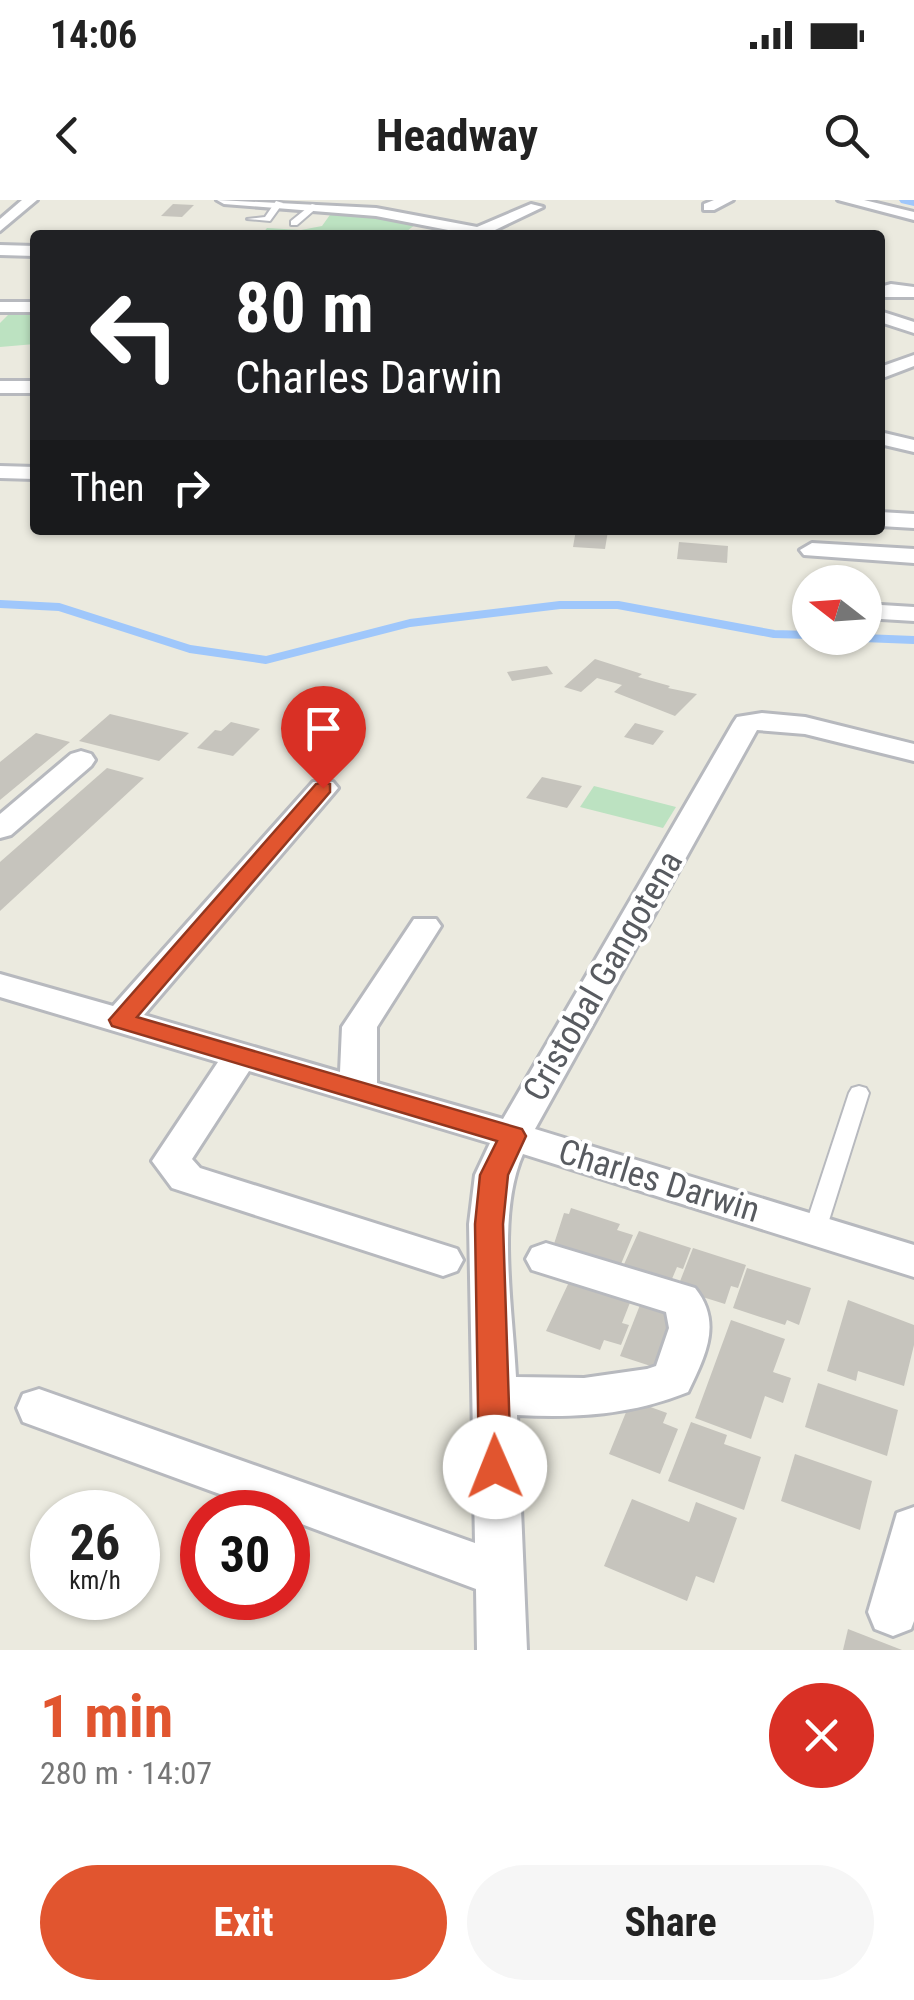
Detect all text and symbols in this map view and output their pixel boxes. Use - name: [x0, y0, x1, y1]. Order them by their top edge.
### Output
- text: 14:06: [50, 13, 137, 57]
- icon: back: [40, 108, 95, 163]
- icon: search: [819, 108, 874, 163]
- text: Headway: [376, 109, 538, 162]
- text: 80 m: [235, 267, 374, 349]
- icon: left: [70, 270, 200, 400]
- text: Charles Darwin: [235, 351, 502, 404]
- icon: right: [164, 460, 219, 515]
- text: Then: [70, 466, 144, 510]
- north arrow: [792, 565, 882, 655]
- map controls: [792, 565, 882, 655]
- pin: [281, 686, 366, 789]
- icon: arrive: [296, 701, 351, 756]
- street label: Cristobal Gangotena: [515, 844, 691, 1108]
- street label: Charles Darwin: [554, 1131, 764, 1231]
- position arrow: [443, 1415, 547, 1519]
- speed limit sign: 30: [180, 1490, 310, 1620]
- text: 26: [70, 1514, 120, 1572]
- text: km/h: [69, 1566, 121, 1595]
- text: 1 min: [40, 1681, 173, 1752]
- button: close: [769, 1683, 874, 1788]
- text: 280 m · 14:07: [40, 1754, 212, 1792]
- button: Exit: [40, 1865, 447, 1980]
- button: Share: [467, 1865, 874, 1980]

